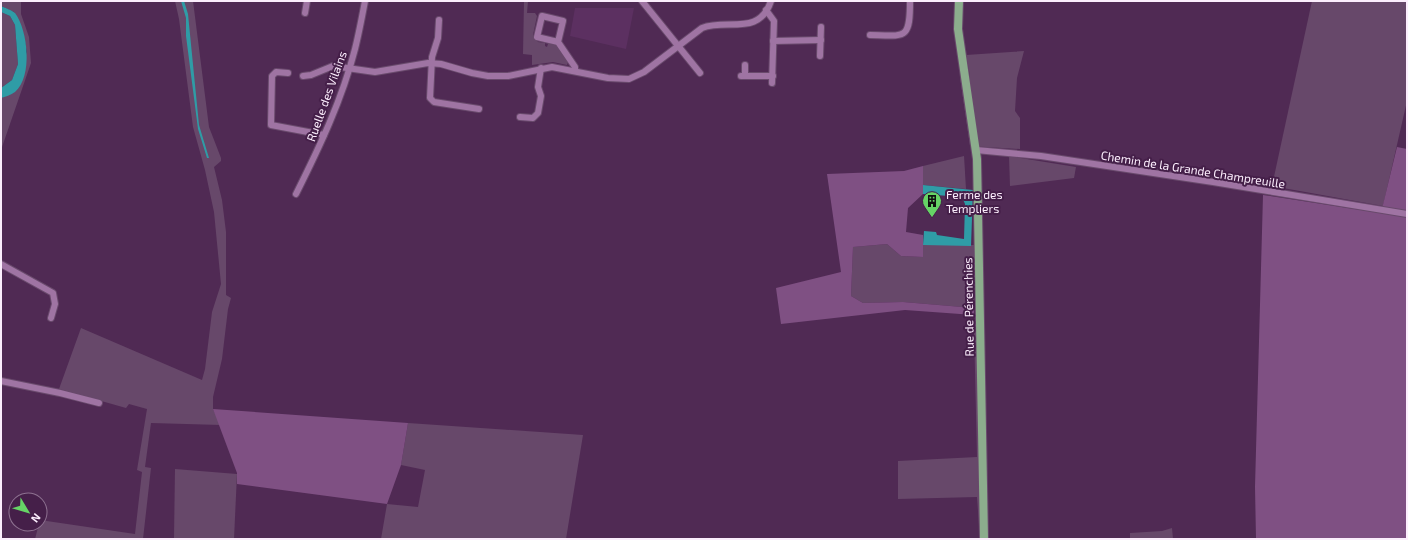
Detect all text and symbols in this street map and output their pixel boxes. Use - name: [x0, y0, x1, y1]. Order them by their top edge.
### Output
- street label: Ruelle des Vilains: [303, 49, 349, 143]
- street label: Chemin de la Grande Champreuille: [1100, 147, 1286, 191]
- place label: Ferme des Templiers: [946, 187, 1003, 215]
- building icon: Ferme des Templiers: [921, 190, 943, 218]
- street label: Rue de Pérenchies: [960, 257, 976, 357]
- north arrow: [8, 492, 48, 532]
- text: N: [29, 511, 44, 526]

